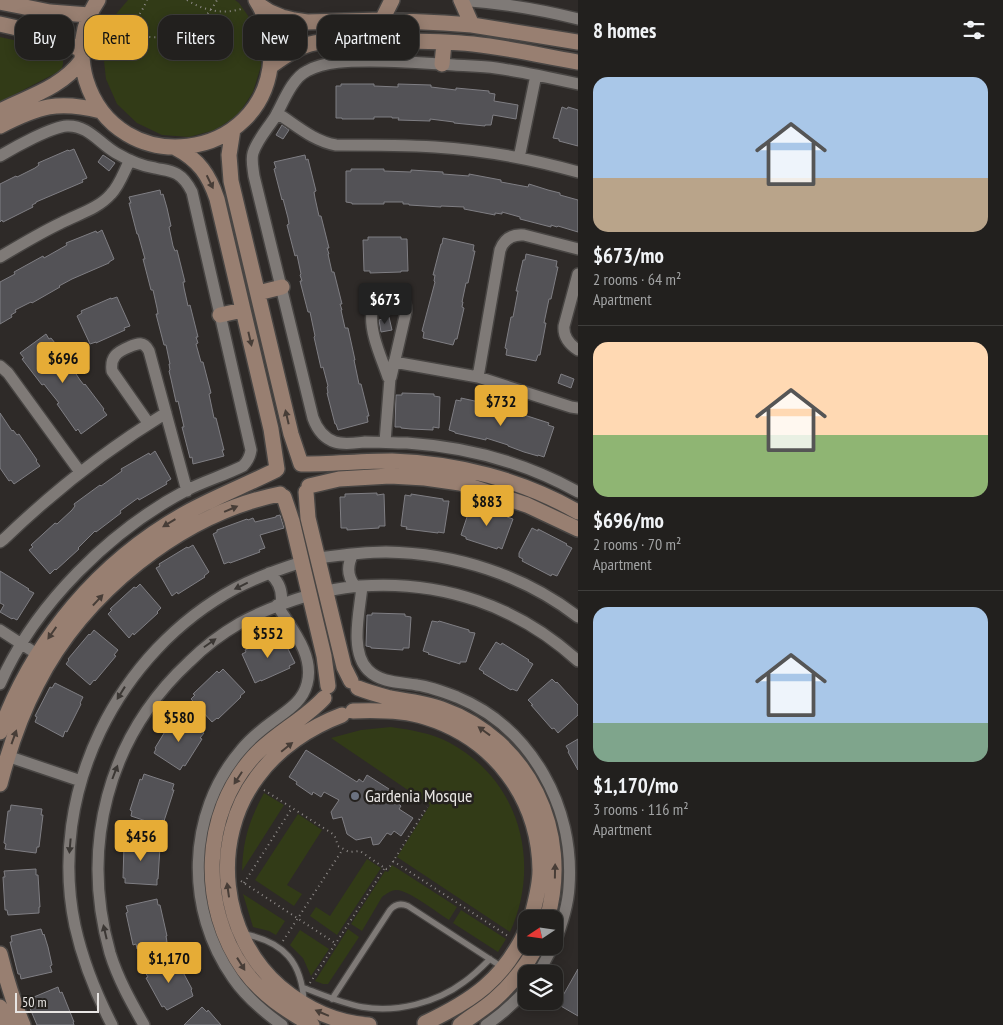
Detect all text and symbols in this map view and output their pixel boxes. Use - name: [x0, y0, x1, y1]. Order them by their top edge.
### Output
- chip: Buy: [15, 15, 74, 60]
- chip: Rent: [84, 15, 148, 60]
- chip: Filters: [158, 15, 233, 60]
- chip: New: [243, 15, 307, 60]
- chip: Apartment: [317, 15, 419, 60]
- icon: filters: [960, 16, 988, 44]
- text: 8 homes: [593, 17, 656, 44]
- icon: home: [746, 109, 836, 199]
- one-way arrow: [206, 175, 214, 189]
- text: $673/mo: [593, 242, 664, 269]
- text: 2 rooms · 64 m²: [593, 269, 681, 289]
- pin: $673: [355, 282, 415, 325]
- text: $673: [370, 289, 400, 309]
- text: Apartment: [593, 289, 652, 309]
- one-way arrow: [246, 332, 254, 347]
- pin: $696: [33, 342, 93, 384]
- text: $696: [48, 348, 78, 368]
- icon: home: [746, 375, 836, 465]
- pin: $732: [471, 384, 531, 427]
- text: $732: [486, 391, 516, 411]
- one-way arrow: [283, 410, 291, 425]
- pin: $883: [457, 484, 517, 527]
- text: $883: [472, 491, 502, 511]
- one-way arrow: [224, 504, 238, 512]
- text: $696/mo: [593, 507, 664, 534]
- one-way arrow: [163, 518, 176, 527]
- text: 2 rooms · 70 m²: [593, 534, 681, 554]
- text: Apartment: [593, 554, 652, 574]
- one-way arrow: [234, 582, 248, 590]
- one-way arrow: [92, 594, 104, 606]
- pin: $552: [238, 616, 298, 659]
- text: $552: [253, 623, 283, 643]
- one-way arrow: [47, 626, 57, 640]
- one-way arrow: [203, 638, 217, 648]
- icon: home: [746, 640, 836, 730]
- one-way arrow: [117, 687, 126, 700]
- pin: $580: [149, 700, 209, 743]
- text: $580: [164, 707, 194, 727]
- one-way arrow: [478, 726, 491, 737]
- one-way arrow: [10, 729, 18, 744]
- one-way arrow: [280, 741, 293, 752]
- one-way arrow: [112, 765, 119, 780]
- one-way arrow: [234, 771, 243, 785]
- text: $1,170/mo: [593, 772, 678, 799]
- place label: Gardenia Mosque: [365, 784, 472, 807]
- marker: Gardenia Mosque: [349, 790, 361, 802]
- text: 3 rooms · 116 m²: [593, 799, 689, 819]
- text: Apartment: [593, 819, 652, 839]
- pin: $456: [111, 820, 171, 862]
- text: $456: [126, 826, 156, 846]
- one-way arrow: [66, 838, 74, 854]
- one-way arrow: [551, 863, 559, 879]
- one-way arrow: [224, 882, 232, 898]
- north arrow: [518, 910, 562, 955]
- map controls: [518, 910, 563, 1010]
- one-way arrow: [101, 925, 109, 940]
- pin: $1,170: [128, 942, 210, 984]
- text: $1,170: [148, 948, 190, 968]
- one-way arrow: [236, 958, 246, 971]
- button: layers: [518, 965, 563, 1010]
- scale bar: [15, 990, 99, 1013]
- text: 50 m: [22, 993, 47, 1011]
- one-way arrow: [315, 1009, 329, 1017]

